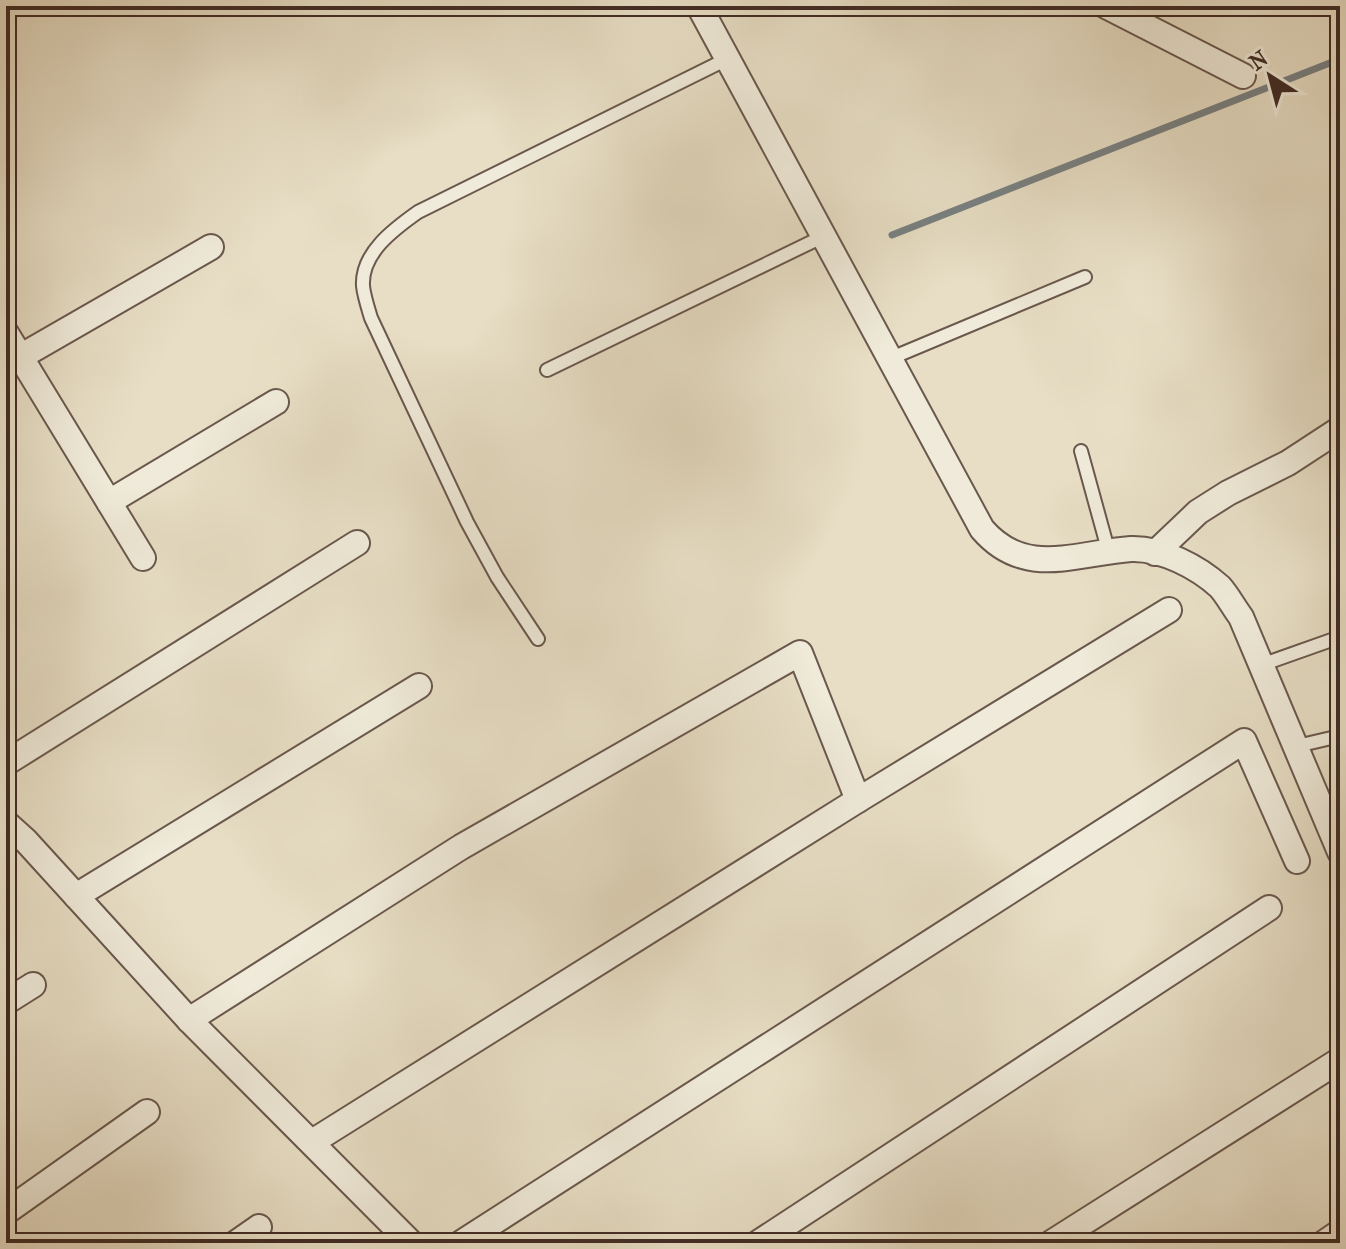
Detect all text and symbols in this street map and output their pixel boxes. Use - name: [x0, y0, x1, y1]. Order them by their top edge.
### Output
- north arrow: [1230, 36, 1310, 116]
- text: N: [1244, 45, 1273, 76]

